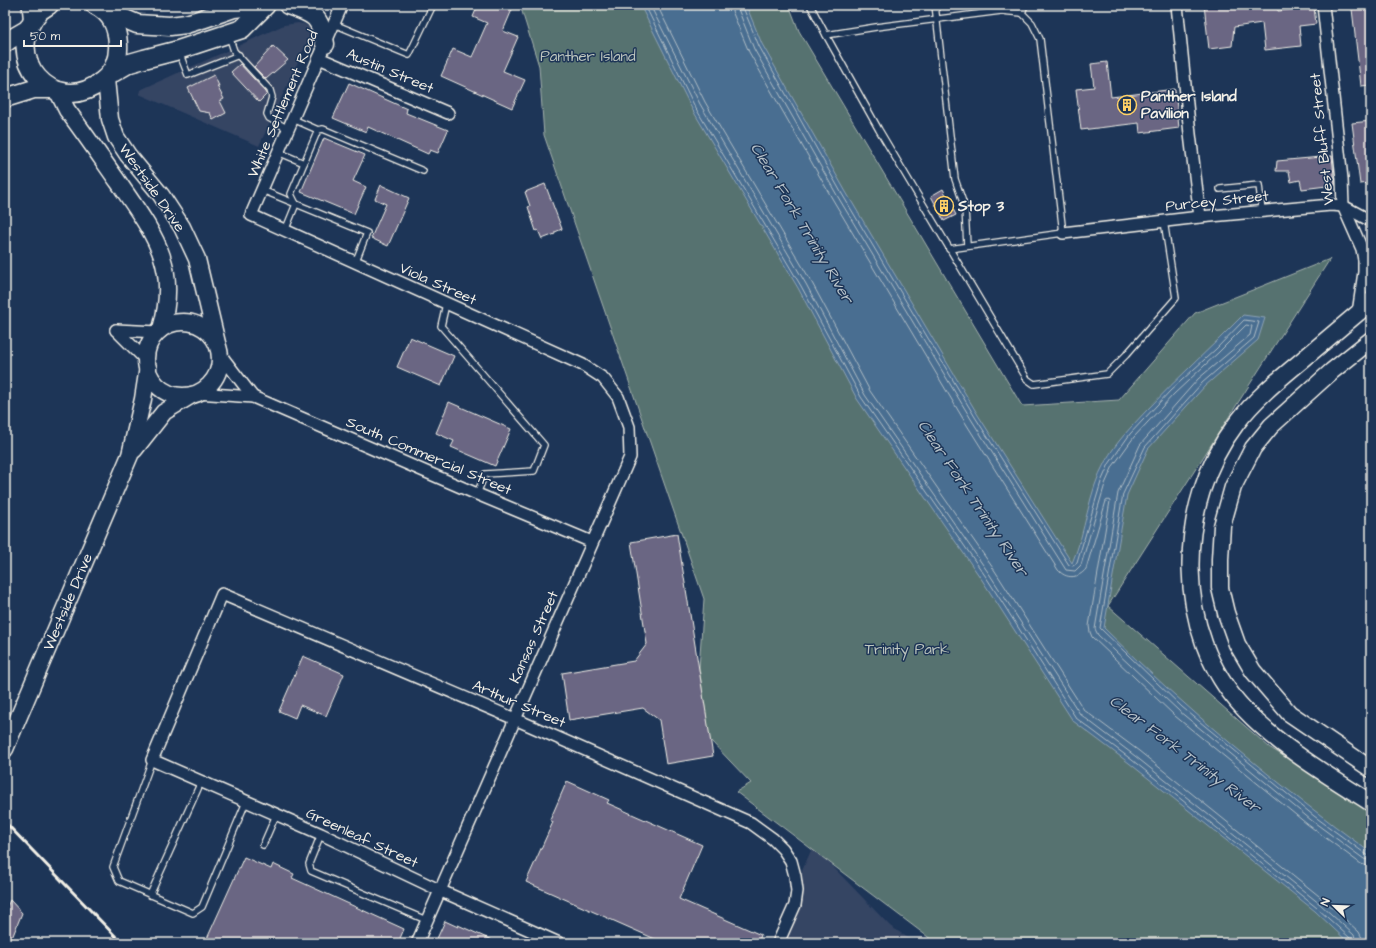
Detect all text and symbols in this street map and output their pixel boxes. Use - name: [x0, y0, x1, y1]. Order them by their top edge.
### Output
- scale bar: [24, 22, 121, 48]
- street label: White Settlement Road: [242, 27, 324, 181]
- text: 50 m: [30, 28, 61, 45]
- street label: Austin Street: [343, 43, 437, 99]
- park label: Panther Island: [540, 46, 636, 67]
- street label: West Bluff Street: [1305, 72, 1339, 206]
- place label: Panther Island Pavilion: [1141, 86, 1237, 124]
- building icon: Panther Island Pavilion: [1116, 94, 1138, 116]
- water label: Clear Fork Trinity River: [744, 139, 860, 310]
- street label: Westside Drive: [114, 140, 190, 236]
- street label: Purcey Street: [1164, 185, 1270, 218]
- building icon: Stop 3: [933, 195, 955, 217]
- place label: Stop 3: [957, 196, 1004, 217]
- street label: Viola Street: [396, 258, 480, 310]
- street label: South Commercial Street: [343, 412, 515, 500]
- water label: Clear Fork Trinity River: [912, 416, 1035, 583]
- street label: Westside Drive: [38, 550, 98, 654]
- street label: Kansas Street: [504, 587, 564, 687]
- park label: Trinity Park: [865, 639, 949, 661]
- street label: Arthur Street: [469, 675, 569, 733]
- water label: Clear Fork Trinity River: [1104, 690, 1267, 820]
- street label: Greenleaf Street: [302, 803, 422, 873]
- north arrow: [1314, 886, 1354, 926]
- text: N: [1317, 896, 1334, 908]

